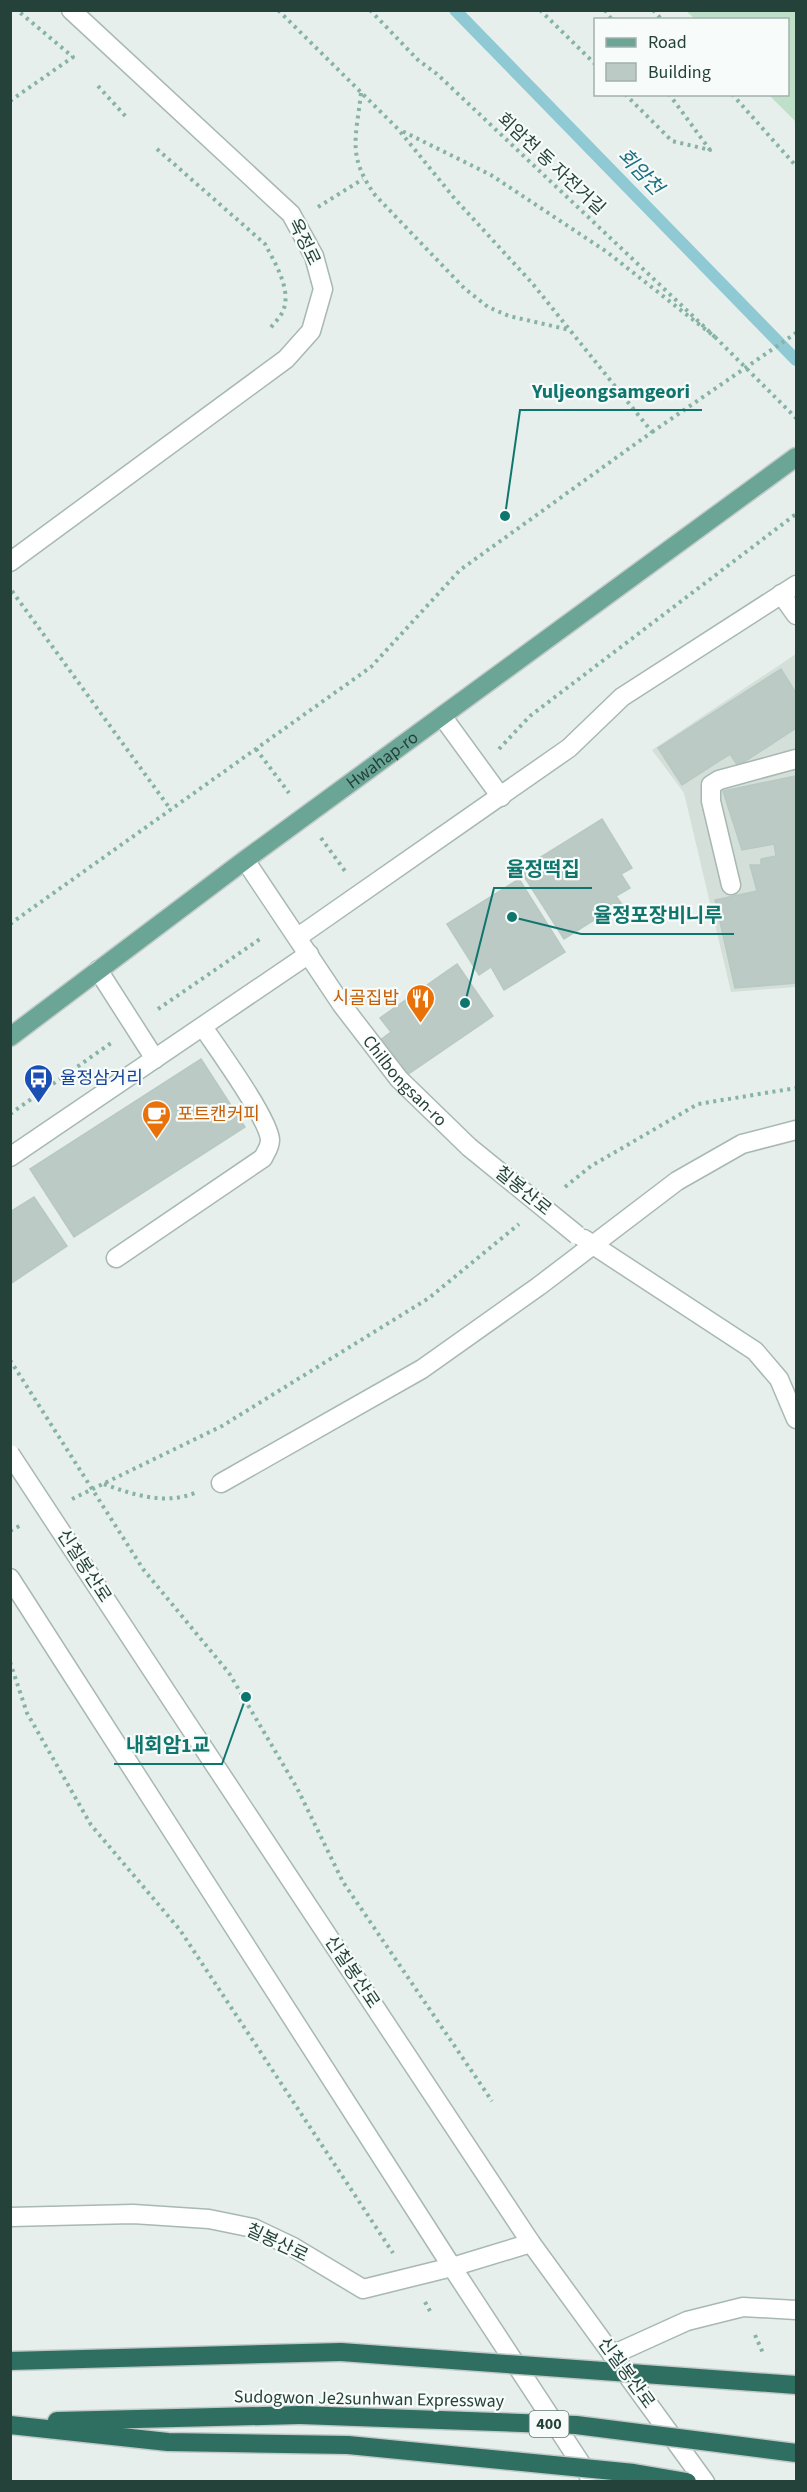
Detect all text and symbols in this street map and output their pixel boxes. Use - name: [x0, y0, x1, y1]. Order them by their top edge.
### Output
- legend: [594, 18, 789, 96]
- text: Road: [648, 30, 687, 55]
- text: Building: [648, 60, 711, 85]
- street label: 회암천 동 자전거길: [491, 107, 611, 221]
- water label: 회암천: [611, 142, 671, 203]
- street label: 옥정로: [282, 214, 326, 270]
- callout: Yuljeongsamgeori: [520, 372, 702, 410]
- text: Yuljeongsamgeori: [531, 378, 690, 406]
- street label: Hwahap-ro: [341, 725, 423, 795]
- callout: 율정떡집: [494, 850, 592, 888]
- text: 율정떡집: [506, 856, 580, 884]
- callout: 율정포장비니루: [581, 896, 734, 934]
- text: 율정포장비니루: [594, 902, 722, 930]
- restaurant icon: 시골집밥: [404, 982, 436, 1024]
- place label: 시골집밥: [333, 986, 399, 1011]
- street label: Chilbongsan-ro: [357, 1030, 453, 1132]
- bus stop icon: 율정삼거리: [23, 1062, 55, 1104]
- place label: 율정삼거리: [60, 1066, 143, 1091]
- cafe icon: 포트캔커피: [140, 1098, 172, 1140]
- place label: 포트캔커피: [177, 1102, 260, 1127]
- street label: 칠봉산로: [489, 1160, 557, 1222]
- street label: 신칠봉산로: [51, 1524, 117, 1608]
- callout: 내회암1교: [114, 1726, 222, 1764]
- text: 내회암1교: [126, 1732, 210, 1760]
- street label: 신칠봉산로: [318, 1931, 386, 2013]
- street label: 칠봉산로: [242, 2218, 312, 2268]
- street label: 신칠봉산로: [592, 2332, 660, 2414]
- street label: Sudogwon Je2sunhwan Expressway: [234, 2384, 505, 2414]
- road number: 400: [530, 2411, 568, 2437]

